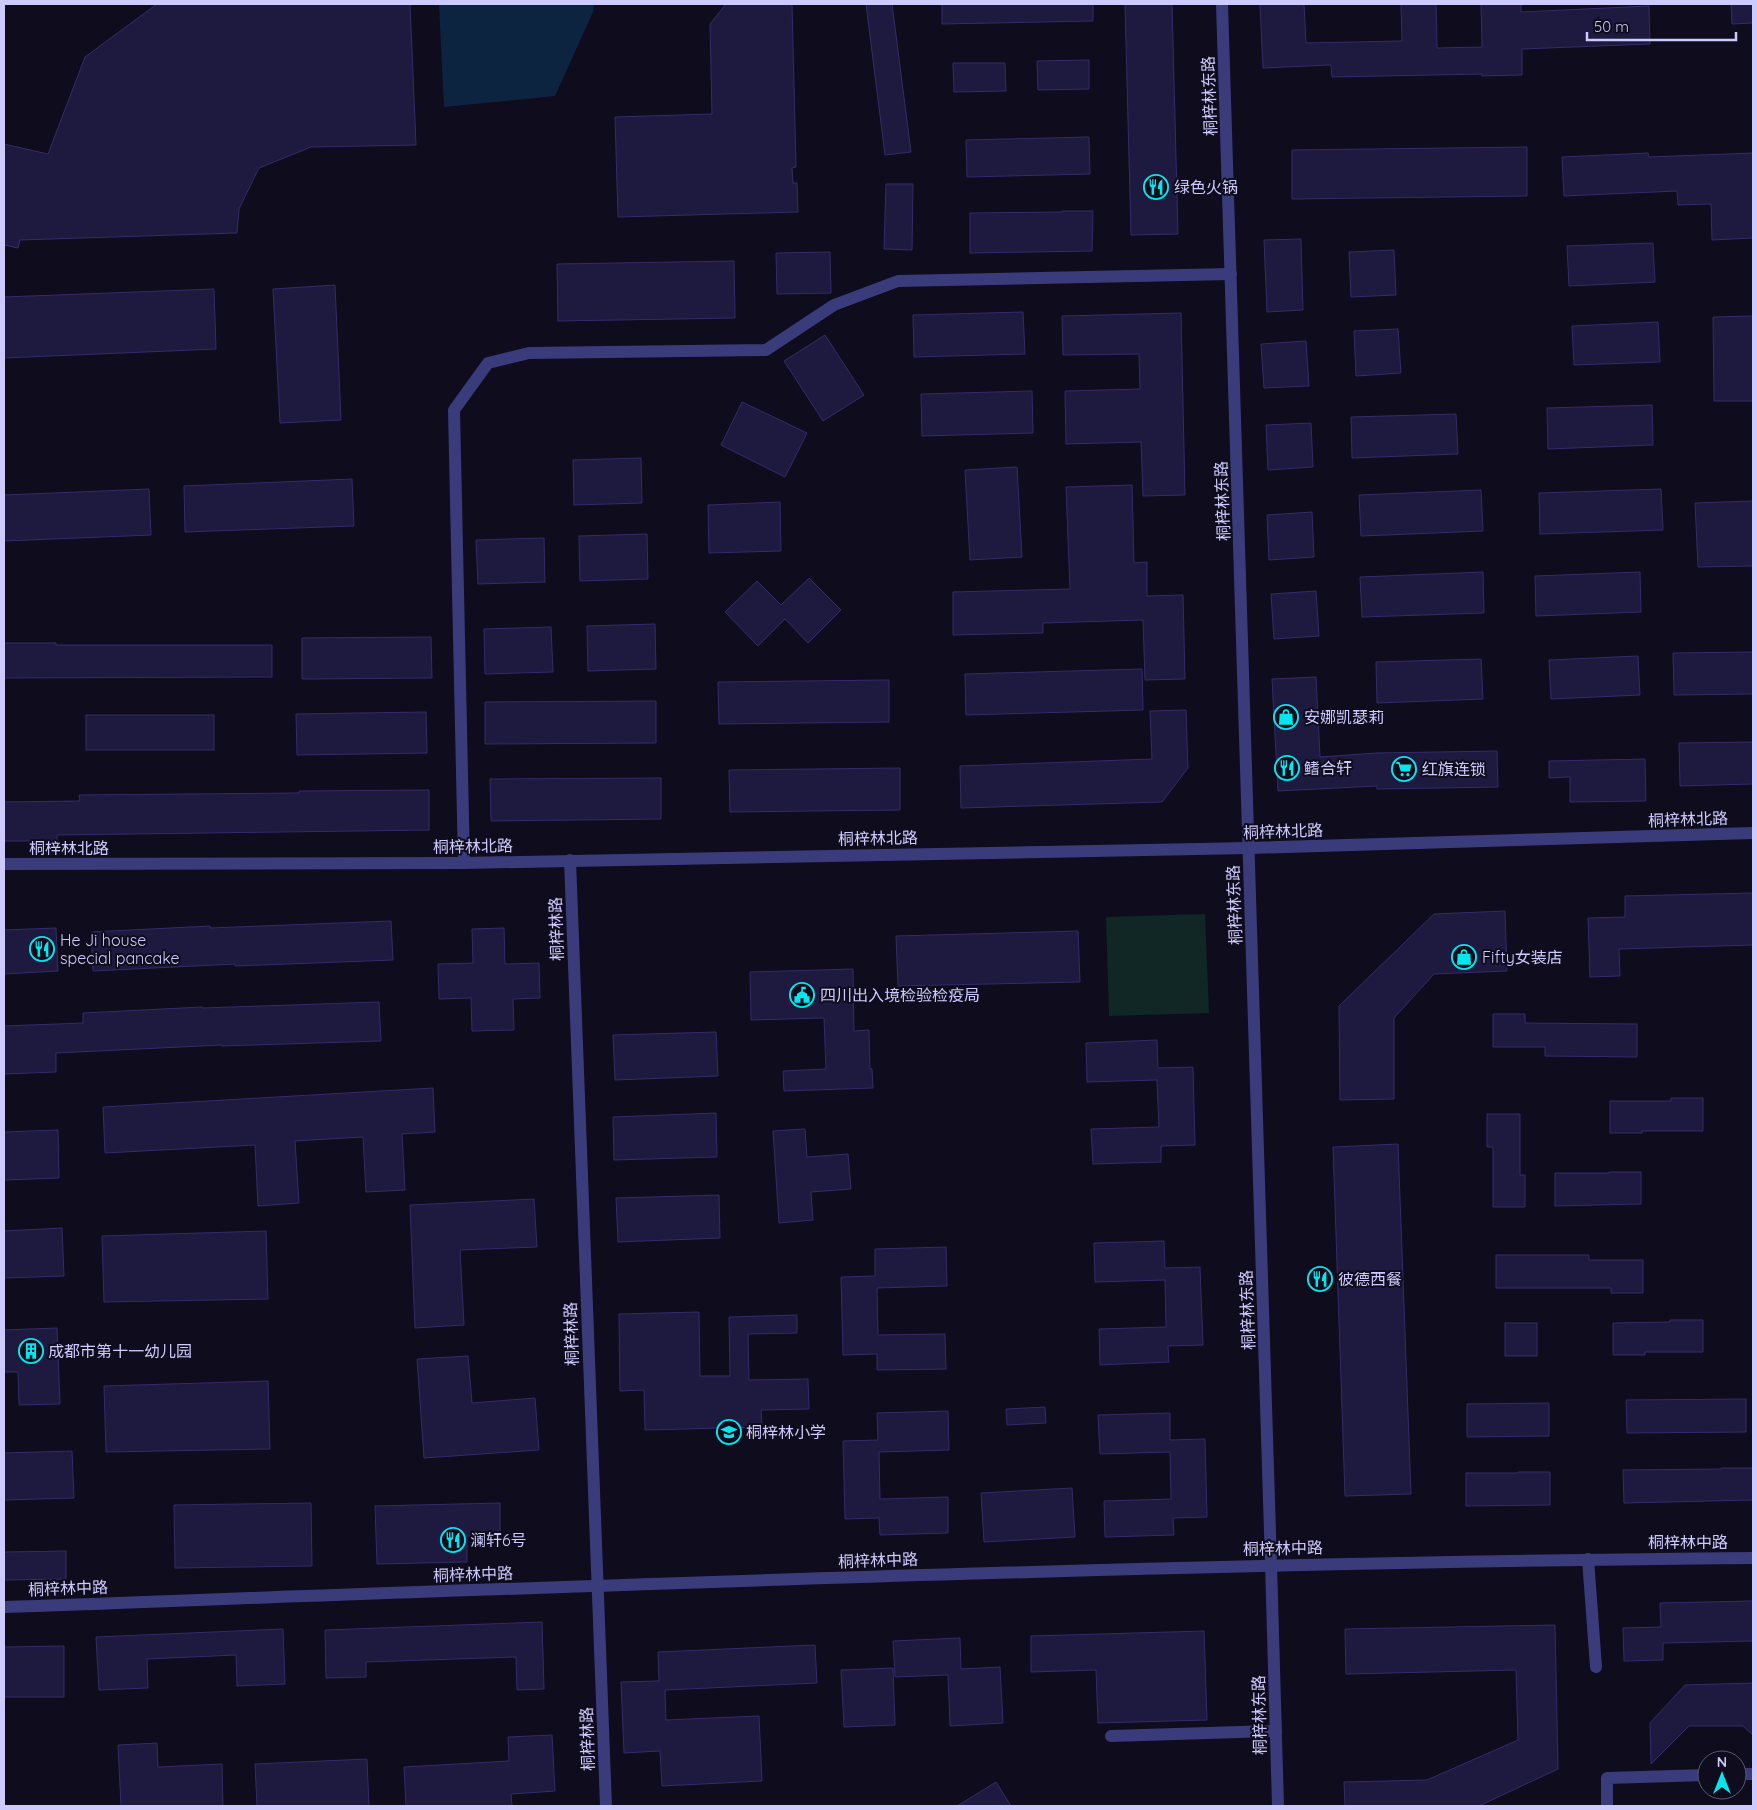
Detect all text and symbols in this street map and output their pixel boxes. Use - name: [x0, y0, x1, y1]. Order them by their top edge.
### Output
- scale bar: [1587, 10, 1736, 42]
- text: 50 m: [1594, 17, 1629, 36]
- street label: 桐梓林东路: [1198, 56, 1220, 136]
- restaurant icon: 绿色火锅: [1143, 174, 1169, 200]
- place label: 绿色火锅: [1174, 177, 1238, 197]
- street label: 桐梓林东路: [1211, 461, 1233, 541]
- shop icon: 安娜凯瑟莉: [1273, 704, 1299, 730]
- place label: 安娜凯瑟莉: [1304, 707, 1384, 727]
- restaurant icon: 鳍合轩: [1274, 755, 1300, 781]
- supermarket icon: 红旗连锁: [1391, 756, 1417, 782]
- place label: 鳍合轩: [1304, 758, 1352, 778]
- place label: 红旗连锁: [1422, 759, 1486, 779]
- street label: 桐梓林北路: [1648, 808, 1728, 830]
- street label: 桐梓林北路: [1243, 820, 1323, 842]
- street label: 桐梓林北路: [838, 827, 918, 849]
- street label: 桐梓林北路: [433, 835, 513, 857]
- street label: 桐梓林北路: [29, 838, 109, 858]
- street label: 桐梓林东路: [1223, 865, 1245, 945]
- street label: 桐梓林路: [545, 897, 567, 961]
- place label: He Ji house special pancake: [60, 930, 180, 968]
- restaurant icon: He Ji house special pancake: [29, 936, 55, 962]
- shop icon: Fifty女装店: [1451, 944, 1477, 970]
- place label: Fifty女装店: [1482, 947, 1563, 967]
- public building icon: 四川出入境检验检疫局: [789, 982, 815, 1008]
- place label: 四川出入境检验检疫局: [820, 985, 980, 1005]
- restaurant icon: 彼德西餐: [1307, 1266, 1333, 1292]
- place label: 彼德西餐: [1338, 1269, 1402, 1289]
- street label: 桐梓林东路: [1236, 1270, 1258, 1350]
- street label: 桐梓林路: [560, 1302, 582, 1366]
- building icon: 成都市第十一幼儿园: [18, 1338, 44, 1364]
- place label: 成都市第十一幼儿园: [48, 1341, 192, 1361]
- school or university icon: 桐梓林小学: [716, 1419, 742, 1445]
- place label: 桐梓林小学: [746, 1422, 826, 1442]
- restaurant icon: 澜轩6号: [440, 1527, 466, 1553]
- place label: 澜轩6号: [470, 1530, 527, 1550]
- street label: 桐梓林中路: [1648, 1532, 1728, 1552]
- street label: 桐梓林中路: [1243, 1537, 1323, 1559]
- street label: 桐梓林中路: [838, 1549, 918, 1571]
- street label: 桐梓林中路: [433, 1563, 513, 1585]
- street label: 桐梓林中路: [28, 1577, 108, 1599]
- street label: 桐梓林东路: [1248, 1675, 1270, 1755]
- street label: 桐梓林路: [576, 1707, 598, 1771]
- north arrow: [1697, 1750, 1747, 1800]
- text: N: [1717, 1753, 1727, 1771]

